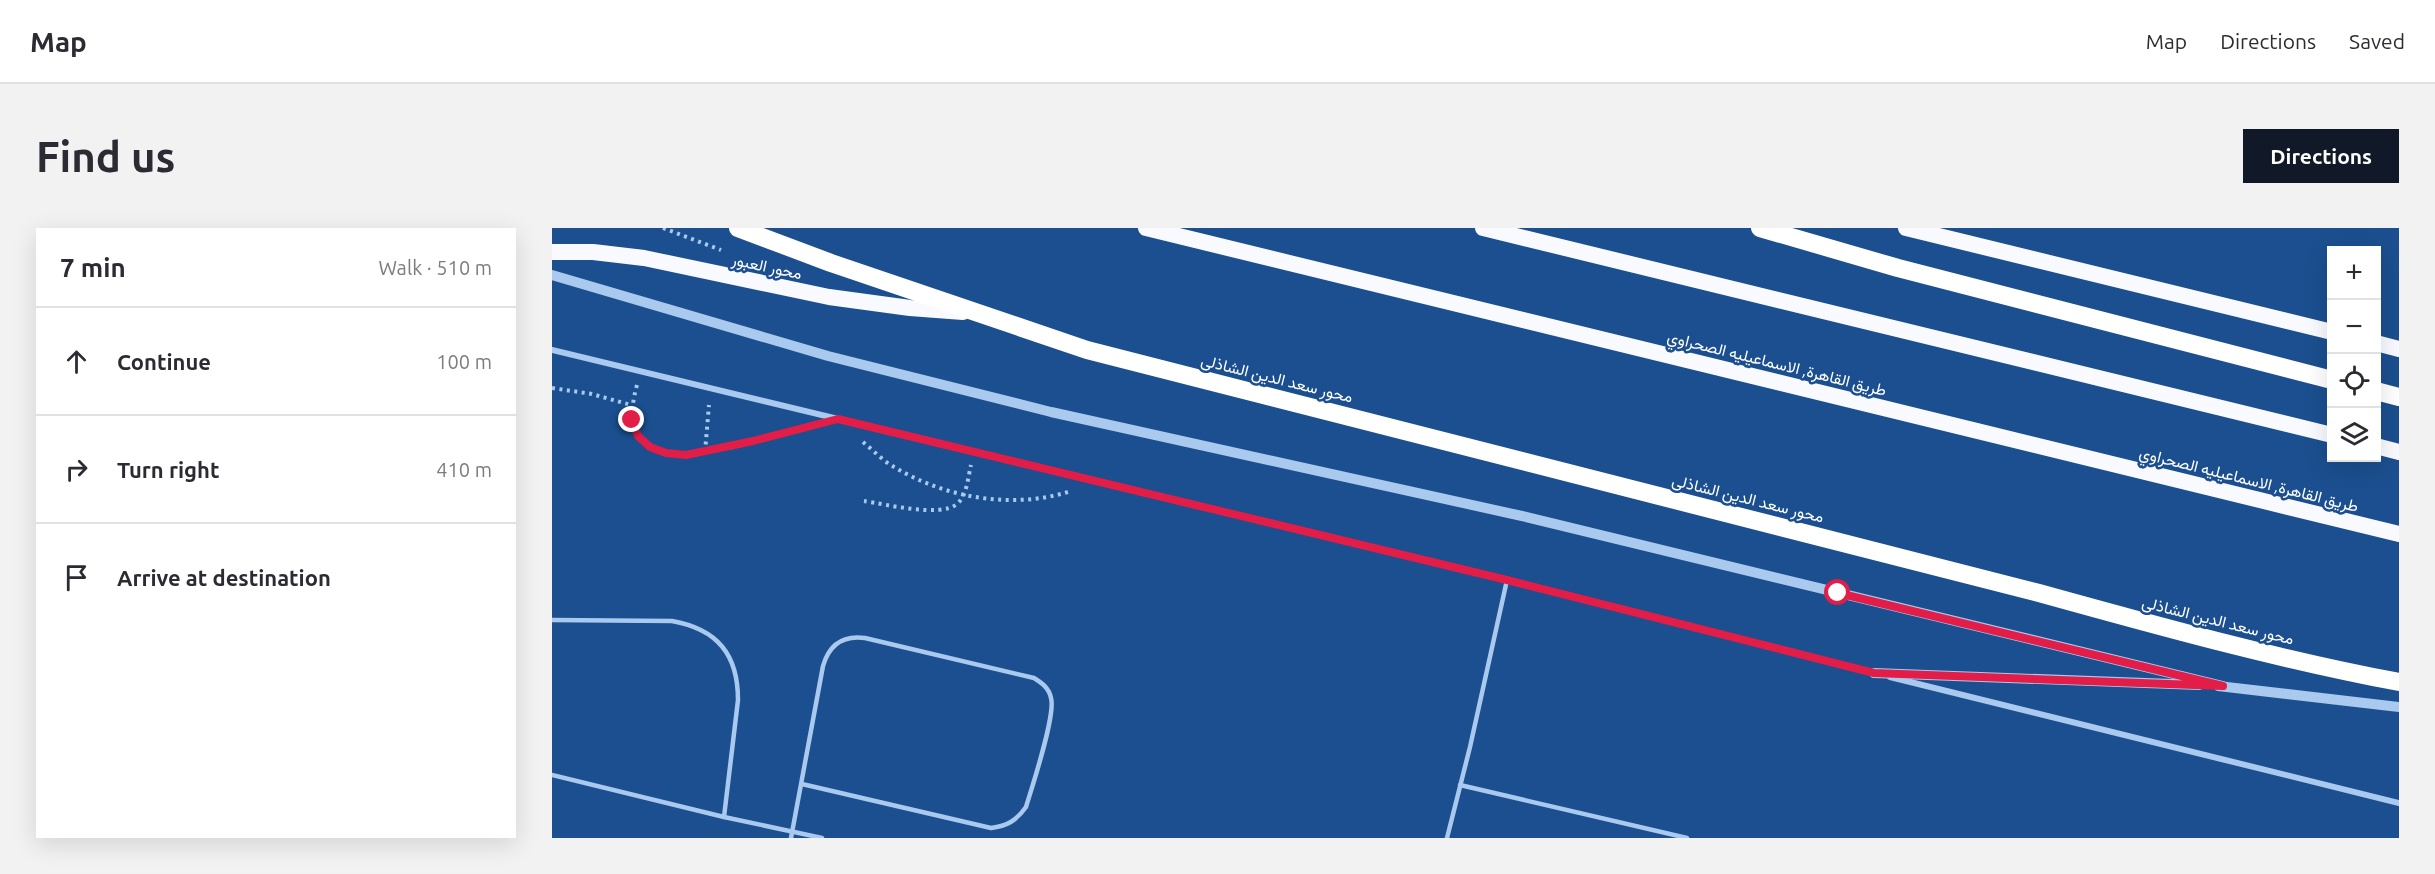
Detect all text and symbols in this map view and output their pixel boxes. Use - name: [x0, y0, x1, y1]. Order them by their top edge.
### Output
- text: Map: [30, 26, 87, 57]
- text: Map: [2146, 29, 2187, 53]
- text: Directions: [2220, 29, 2316, 53]
- text: Saved: [2349, 29, 2405, 53]
- button: Directions: [2243, 129, 2399, 183]
- text: Find us: [36, 133, 175, 180]
- map controls: [2327, 246, 2381, 462]
- button: +: [2327, 246, 2381, 300]
- street label: محور العبور: [729, 250, 804, 284]
- text: 7 min: [60, 253, 126, 282]
- text: Walk · 510 m: [379, 256, 492, 279]
- button: −: [2327, 300, 2381, 354]
- street label: طريق القاهرة, الاسماعيليه الصحراوي: [1664, 327, 1888, 404]
- icon: ahead: [60, 345, 93, 378]
- text: Continue: [117, 349, 211, 374]
- text: 100 m: [436, 350, 492, 373]
- street label: محور سعد الدين الشاذلى: [1199, 350, 1355, 408]
- button: locate: [2327, 354, 2381, 408]
- route end: [618, 406, 644, 432]
- button: layers: [2327, 408, 2381, 462]
- street label: طريق القاهرة, الاسماعيليه الصحراوي: [2136, 443, 2360, 520]
- icon: right: [60, 453, 93, 486]
- text: Turn right: [117, 457, 219, 482]
- text: 410 m: [436, 458, 492, 481]
- street label: محور سعد الدين الشاذلى: [1670, 470, 1826, 528]
- icon: arrive: [60, 561, 93, 594]
- text: Arrive at destination: [117, 565, 331, 590]
- route start: [1824, 579, 1850, 605]
- street label: محور سعد الدين الشاذلى: [2140, 592, 2296, 650]

